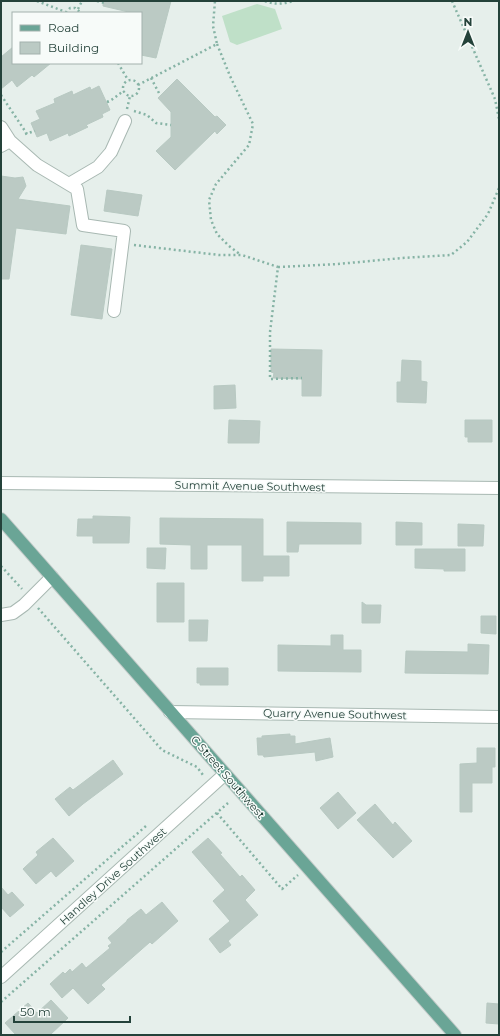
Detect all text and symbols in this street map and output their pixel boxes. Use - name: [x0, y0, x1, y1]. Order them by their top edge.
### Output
- legend: [12, 12, 142, 64]
- north arrow: [448, 12, 488, 52]
- text: N: [464, 15, 472, 29]
- text: Road: [48, 20, 79, 35]
- text: Building: [48, 40, 99, 55]
- street label: Summit Avenue Southwest: [174, 478, 326, 494]
- street label: Quarry Avenue Southwest: [263, 706, 408, 722]
- street label: C Street Southwest: [188, 733, 268, 822]
- street label: Handley Drive Southwest: [57, 824, 170, 928]
- scale bar: [14, 998, 130, 1024]
- text: 50 m: [20, 1004, 51, 1019]

